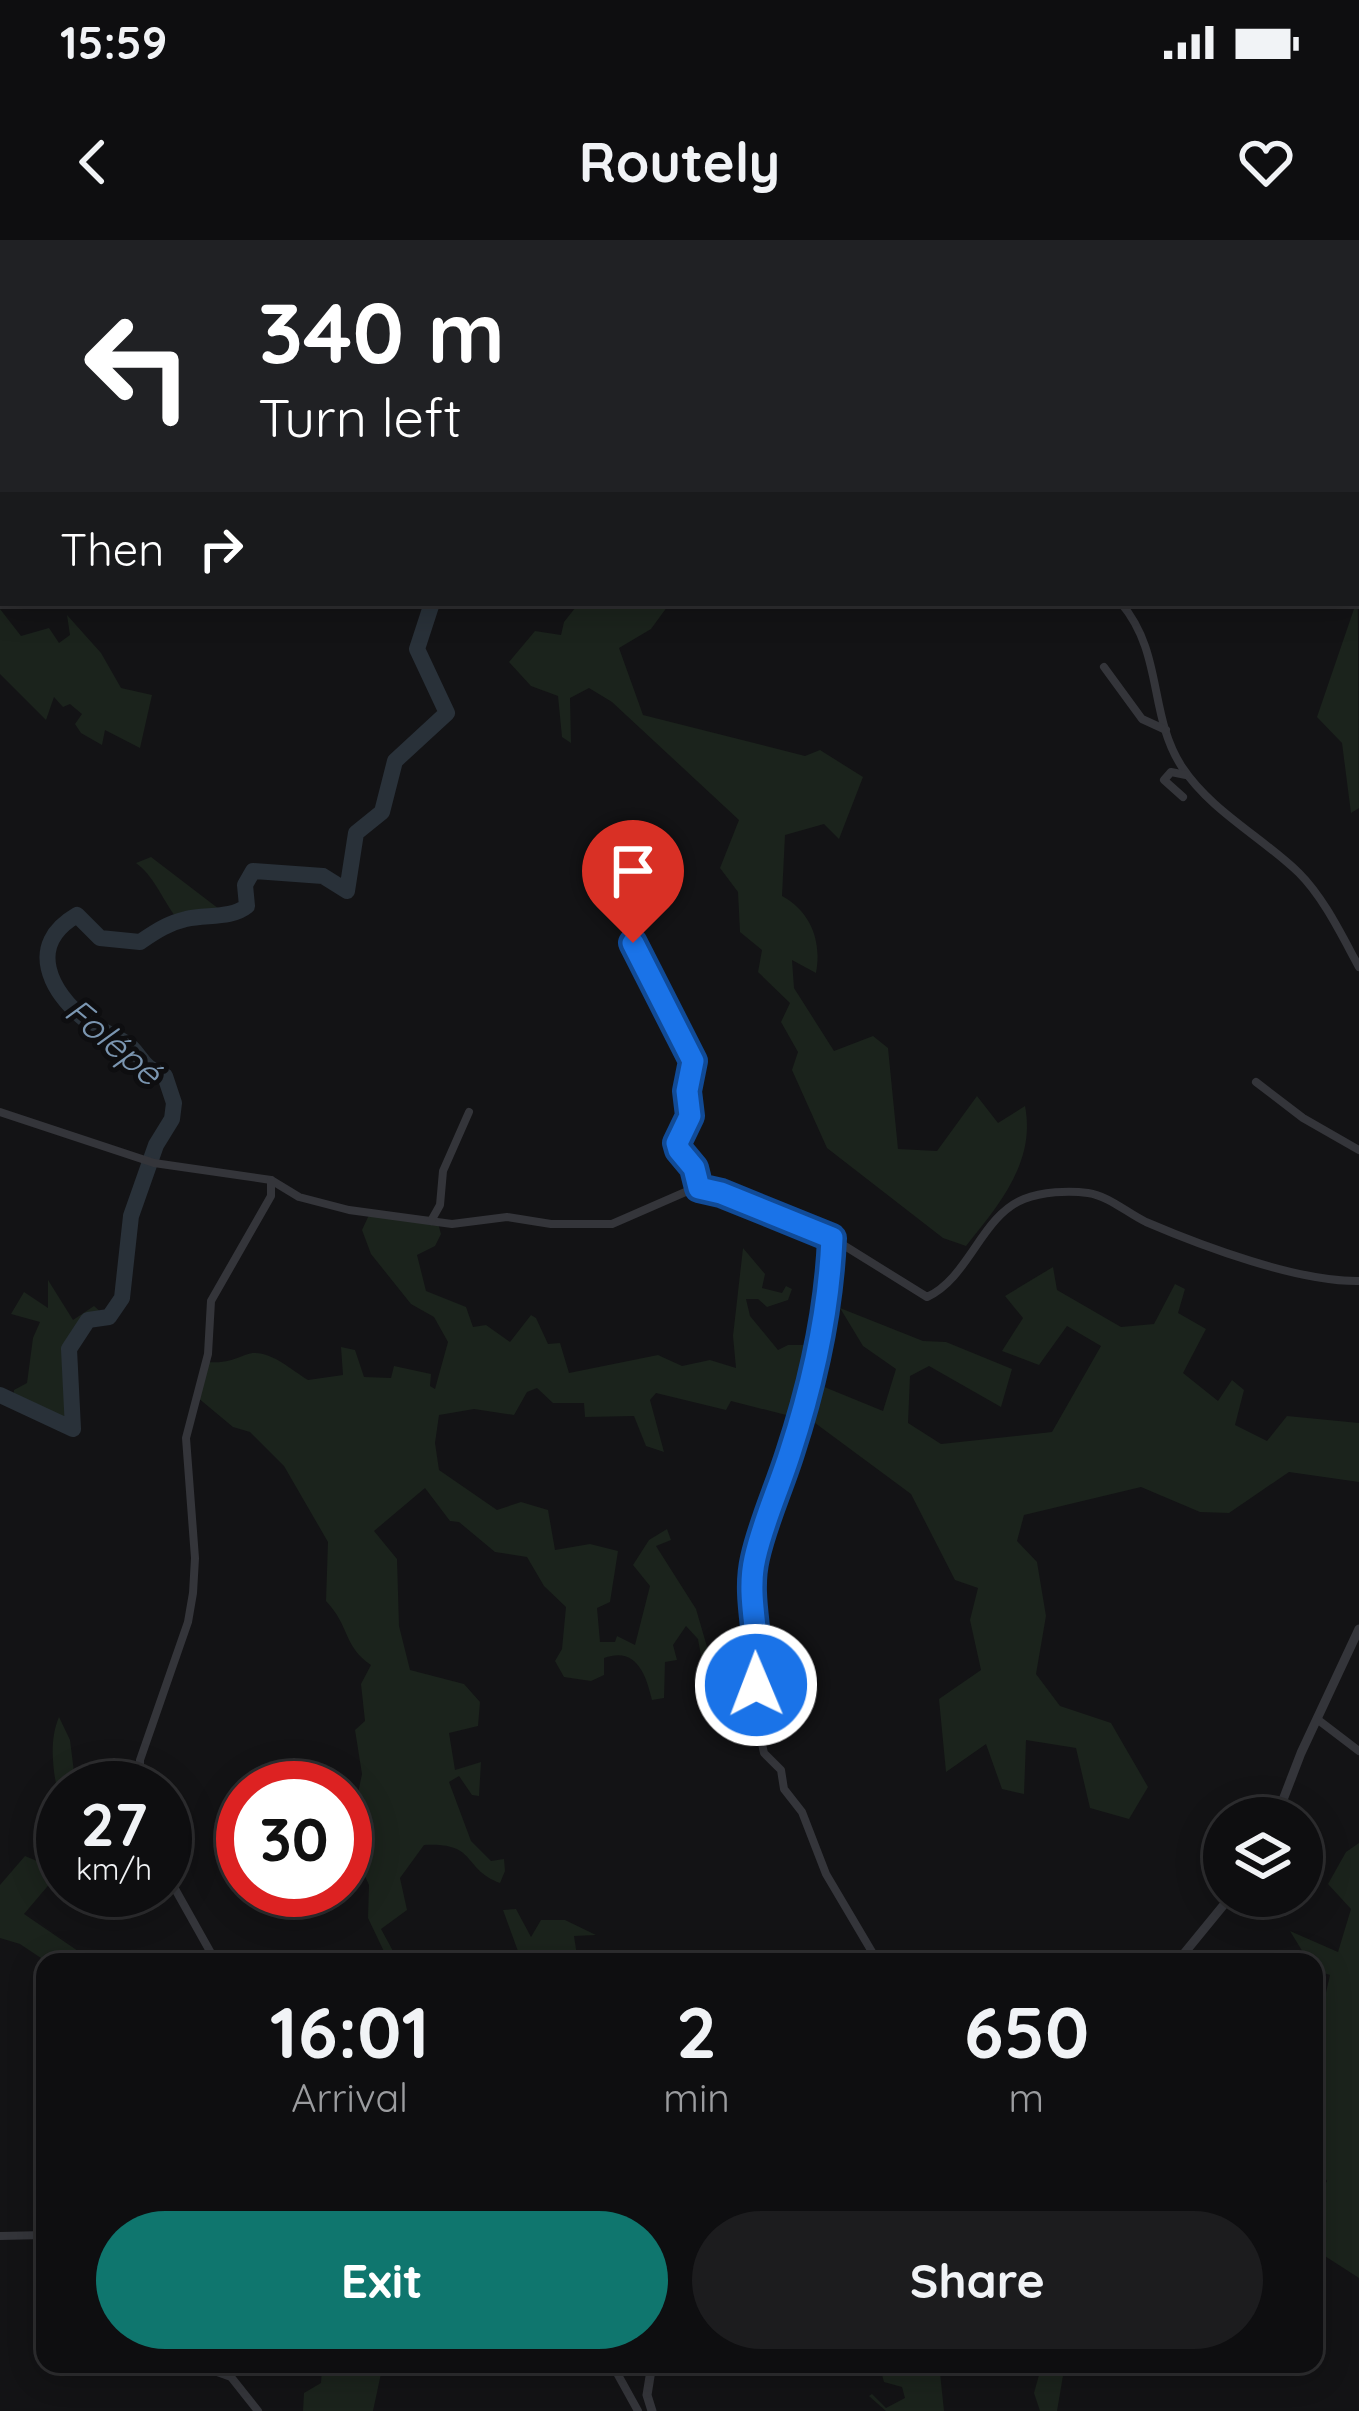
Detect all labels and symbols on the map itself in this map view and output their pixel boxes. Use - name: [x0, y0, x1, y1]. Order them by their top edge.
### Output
- pin: [582, 820, 684, 943]
- water label: Folépé: [57, 988, 173, 1095]
- position arrow: [693, 1622, 819, 1748]
- speed limit sign: 30: [216, 1761, 372, 1917]

